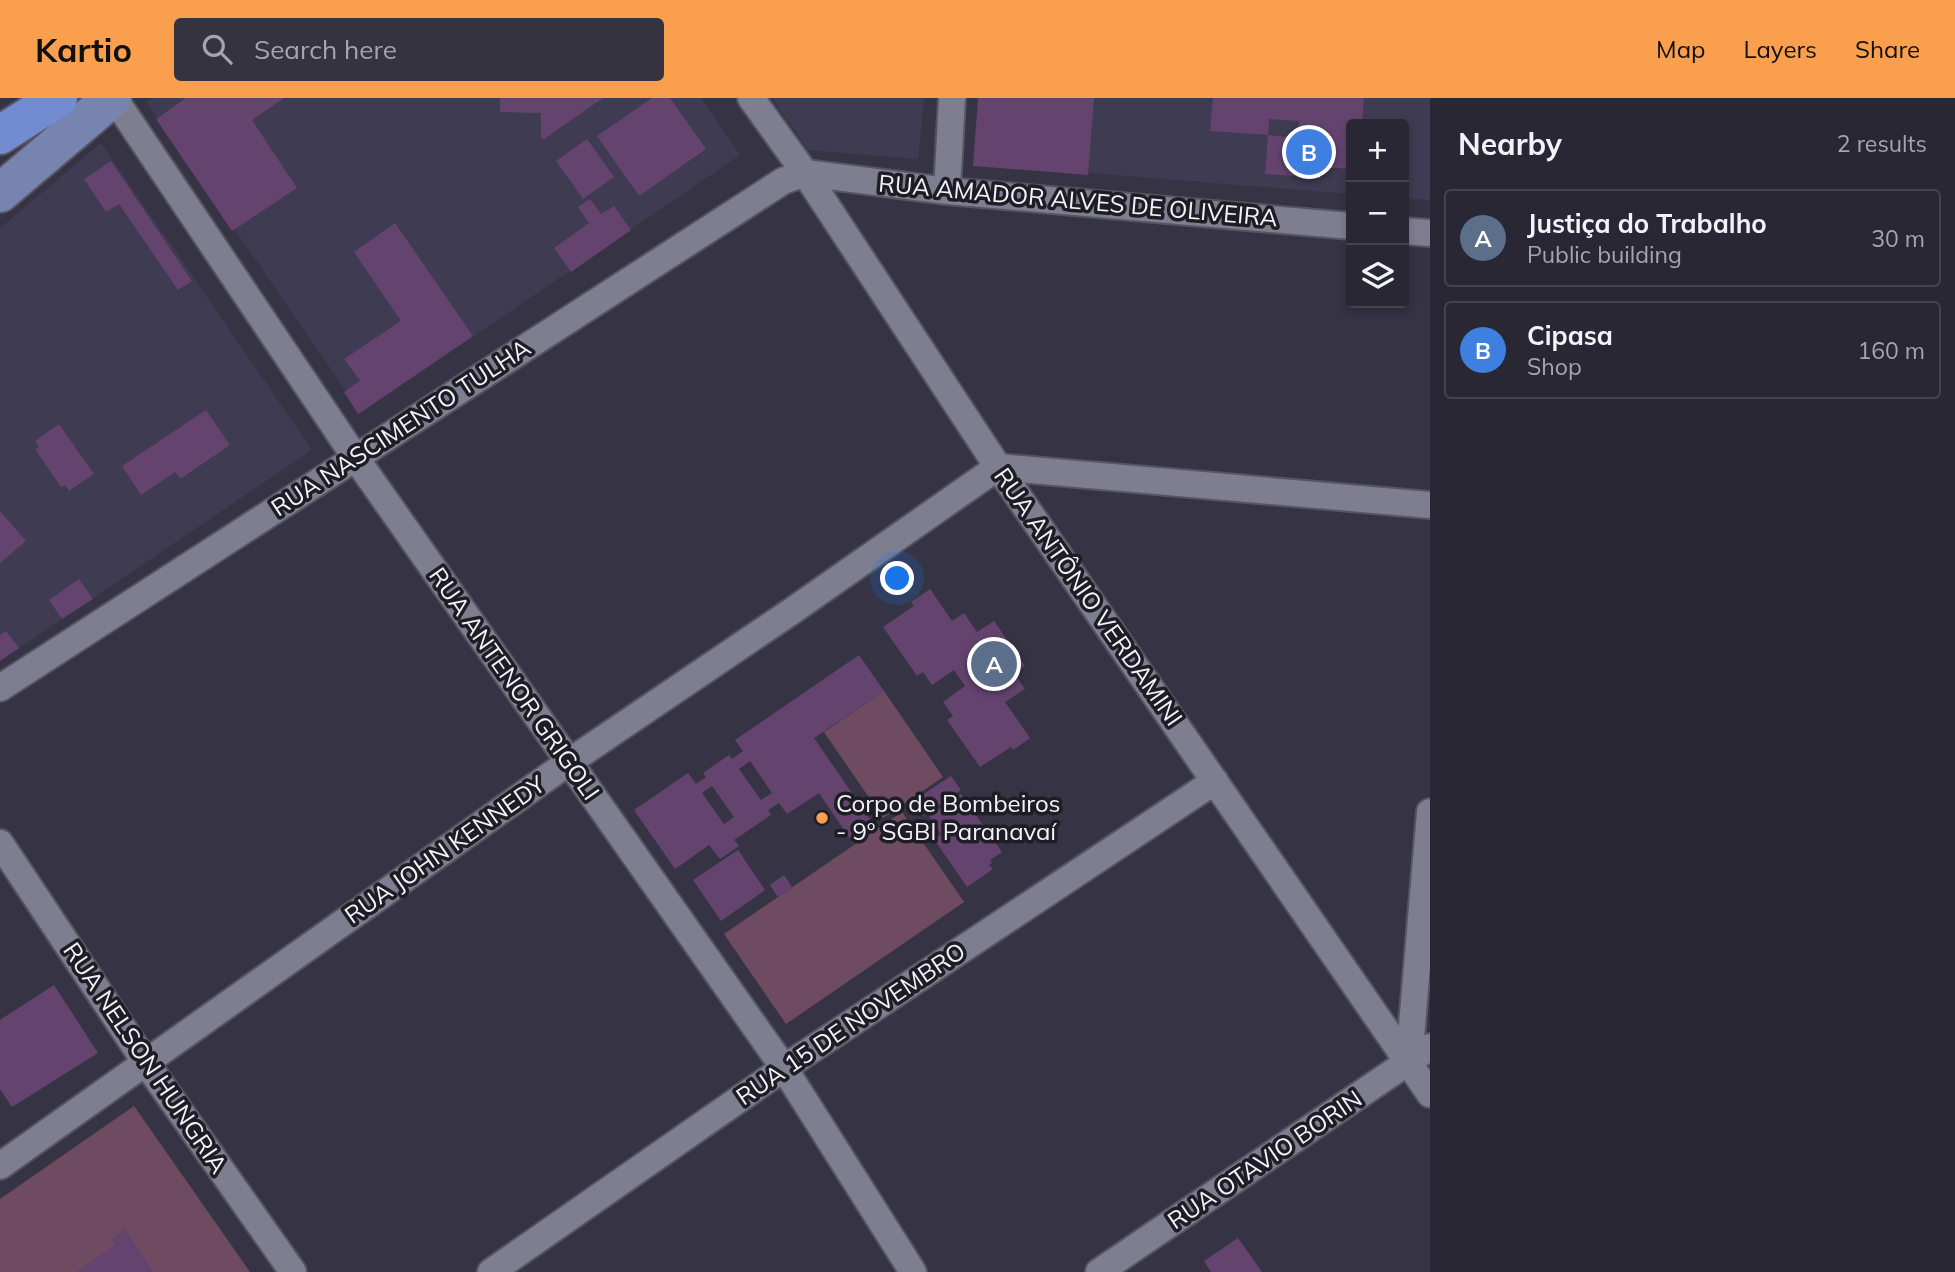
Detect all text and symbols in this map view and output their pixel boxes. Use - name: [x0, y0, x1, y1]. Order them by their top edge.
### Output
- search box: [174, 18, 664, 81]
- text: Kartio: [35, 29, 132, 70]
- icon: search: [198, 30, 236, 68]
- text: Search here: [254, 33, 397, 66]
- text: Map: [1656, 34, 1705, 64]
- text: Layers: [1743, 34, 1817, 64]
- text: Share: [1855, 34, 1920, 64]
- map controls: [1346, 119, 1409, 308]
- button: +: [1346, 119, 1409, 182]
- text: Nearby: [1458, 125, 1562, 163]
- pin: B: [1286, 126, 1332, 178]
- text: 2 results: [1837, 129, 1927, 158]
- street label: RUA AMADOR ALVES DE OLIVEIRA: [877, 168, 1279, 232]
- button: −: [1346, 182, 1409, 245]
- text: Justiça do Trabalho: [1527, 207, 1767, 240]
- text: A: [1474, 224, 1492, 253]
- text: 30 m: [1871, 224, 1925, 253]
- text: Public building: [1527, 240, 1682, 269]
- button: layers: [1346, 245, 1409, 308]
- text: Cipasa: [1527, 319, 1613, 352]
- street label: RUA NASCIMENTO TULHA: [265, 332, 536, 522]
- text: B: [1475, 336, 1491, 365]
- text: 160 m: [1857, 336, 1925, 365]
- text: Shop: [1527, 352, 1582, 381]
- street label: RUA ANTÔNIO VERDAMINI: [988, 463, 1188, 731]
- street label: RUA ANTENOR GRIGOLI: [423, 561, 607, 806]
- your location: [880, 561, 914, 595]
- pin: A: [971, 638, 1017, 690]
- street label: RUA JOHN KENNEDY: [338, 768, 551, 930]
- place label: Corpo de Bombeiros - 9º SGBI Paranavaí: [836, 788, 1061, 846]
- marker: Corpo de Bombeiros - 9º SGBI Paranavaí: [814, 810, 830, 826]
- street label: RUA 15 DE NOVEMBRO: [730, 935, 971, 1111]
- street label: RUA NELSON HUNGRIA: [57, 936, 235, 1179]
- street label: RUA OTAVIO BORIN: [1162, 1083, 1367, 1235]

